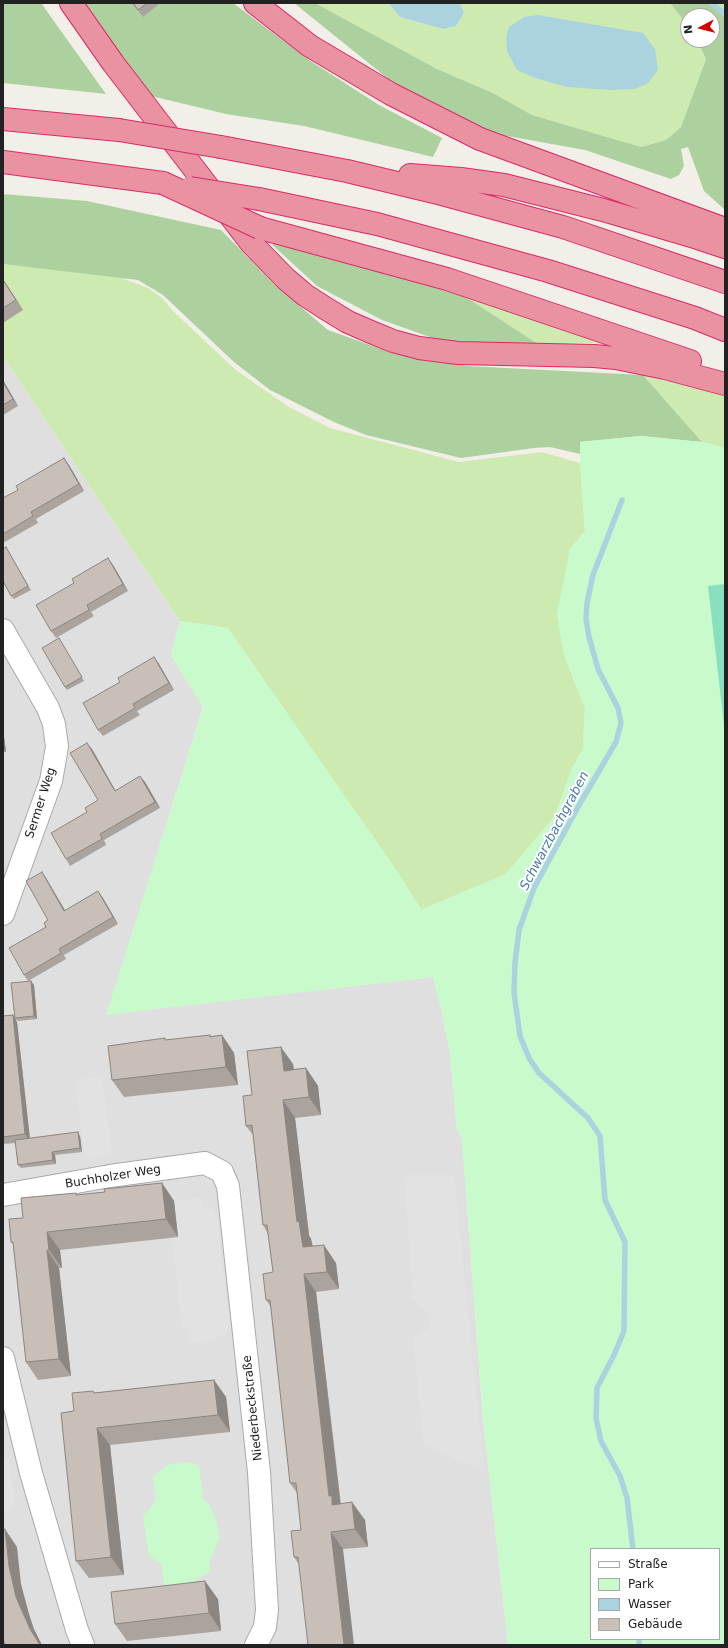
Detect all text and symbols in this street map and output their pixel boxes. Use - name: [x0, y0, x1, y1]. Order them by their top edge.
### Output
- north arrow: [680, 8, 720, 48]
- text: N: [682, 24, 696, 35]
- street label: Sermer Weg: [23, 766, 59, 840]
- water label: Schwarzbachgraben: [517, 769, 593, 893]
- street label: Buchholzer Weg: [64, 1162, 162, 1192]
- street label: Niederbeckstraße: [240, 1354, 266, 1462]
- legend: [590, 1548, 720, 1640]
- text: Straße: [628, 1557, 668, 1571]
- text: Park: [628, 1577, 654, 1591]
- text: Wasser: [628, 1597, 671, 1611]
- text: Gebäude: [628, 1617, 682, 1631]

